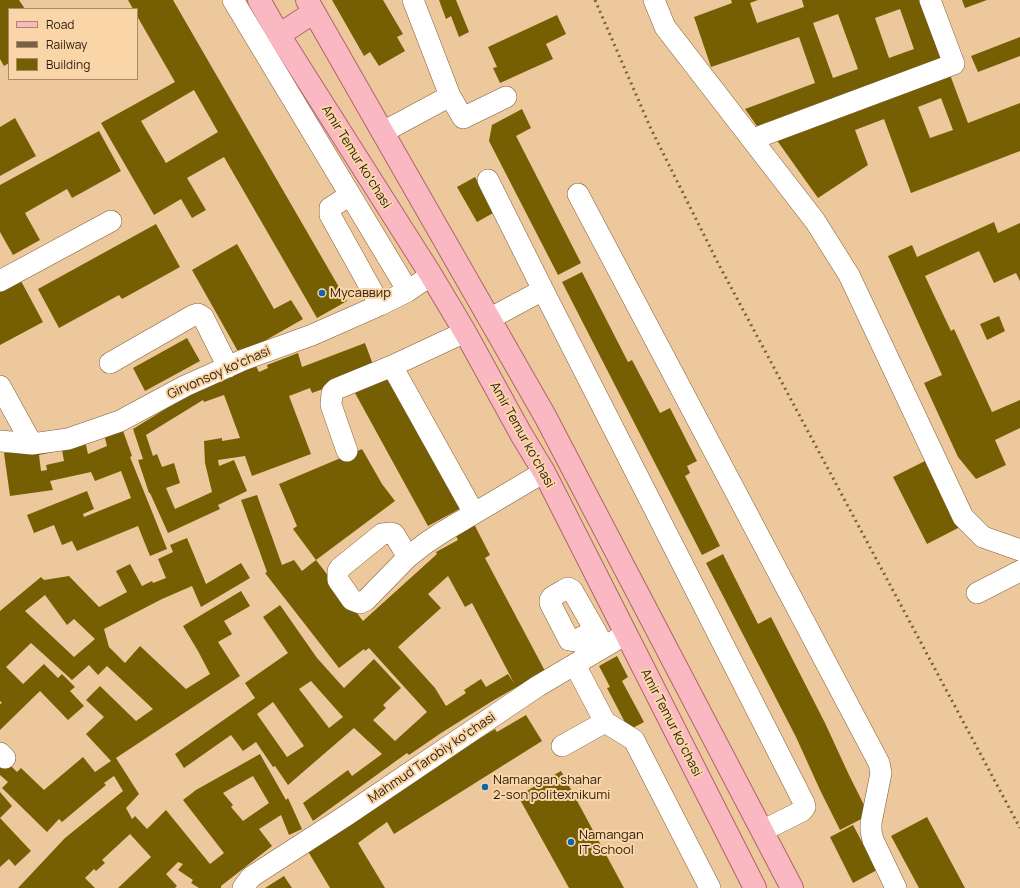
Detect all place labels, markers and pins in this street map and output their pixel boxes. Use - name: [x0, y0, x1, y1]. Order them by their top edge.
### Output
- place label: Мусаввир: [330, 285, 391, 301]
- marker: Мусаввир: [317, 288, 327, 298]
- place label: Namangan shahar 2-son politexnikumi: [493, 772, 610, 803]
- marker: Namangan shahar 2-son politexnikumi: [480, 782, 490, 792]
- place label: Namangan IT School: [579, 827, 644, 858]
- marker: Namangan IT School: [566, 837, 576, 847]

